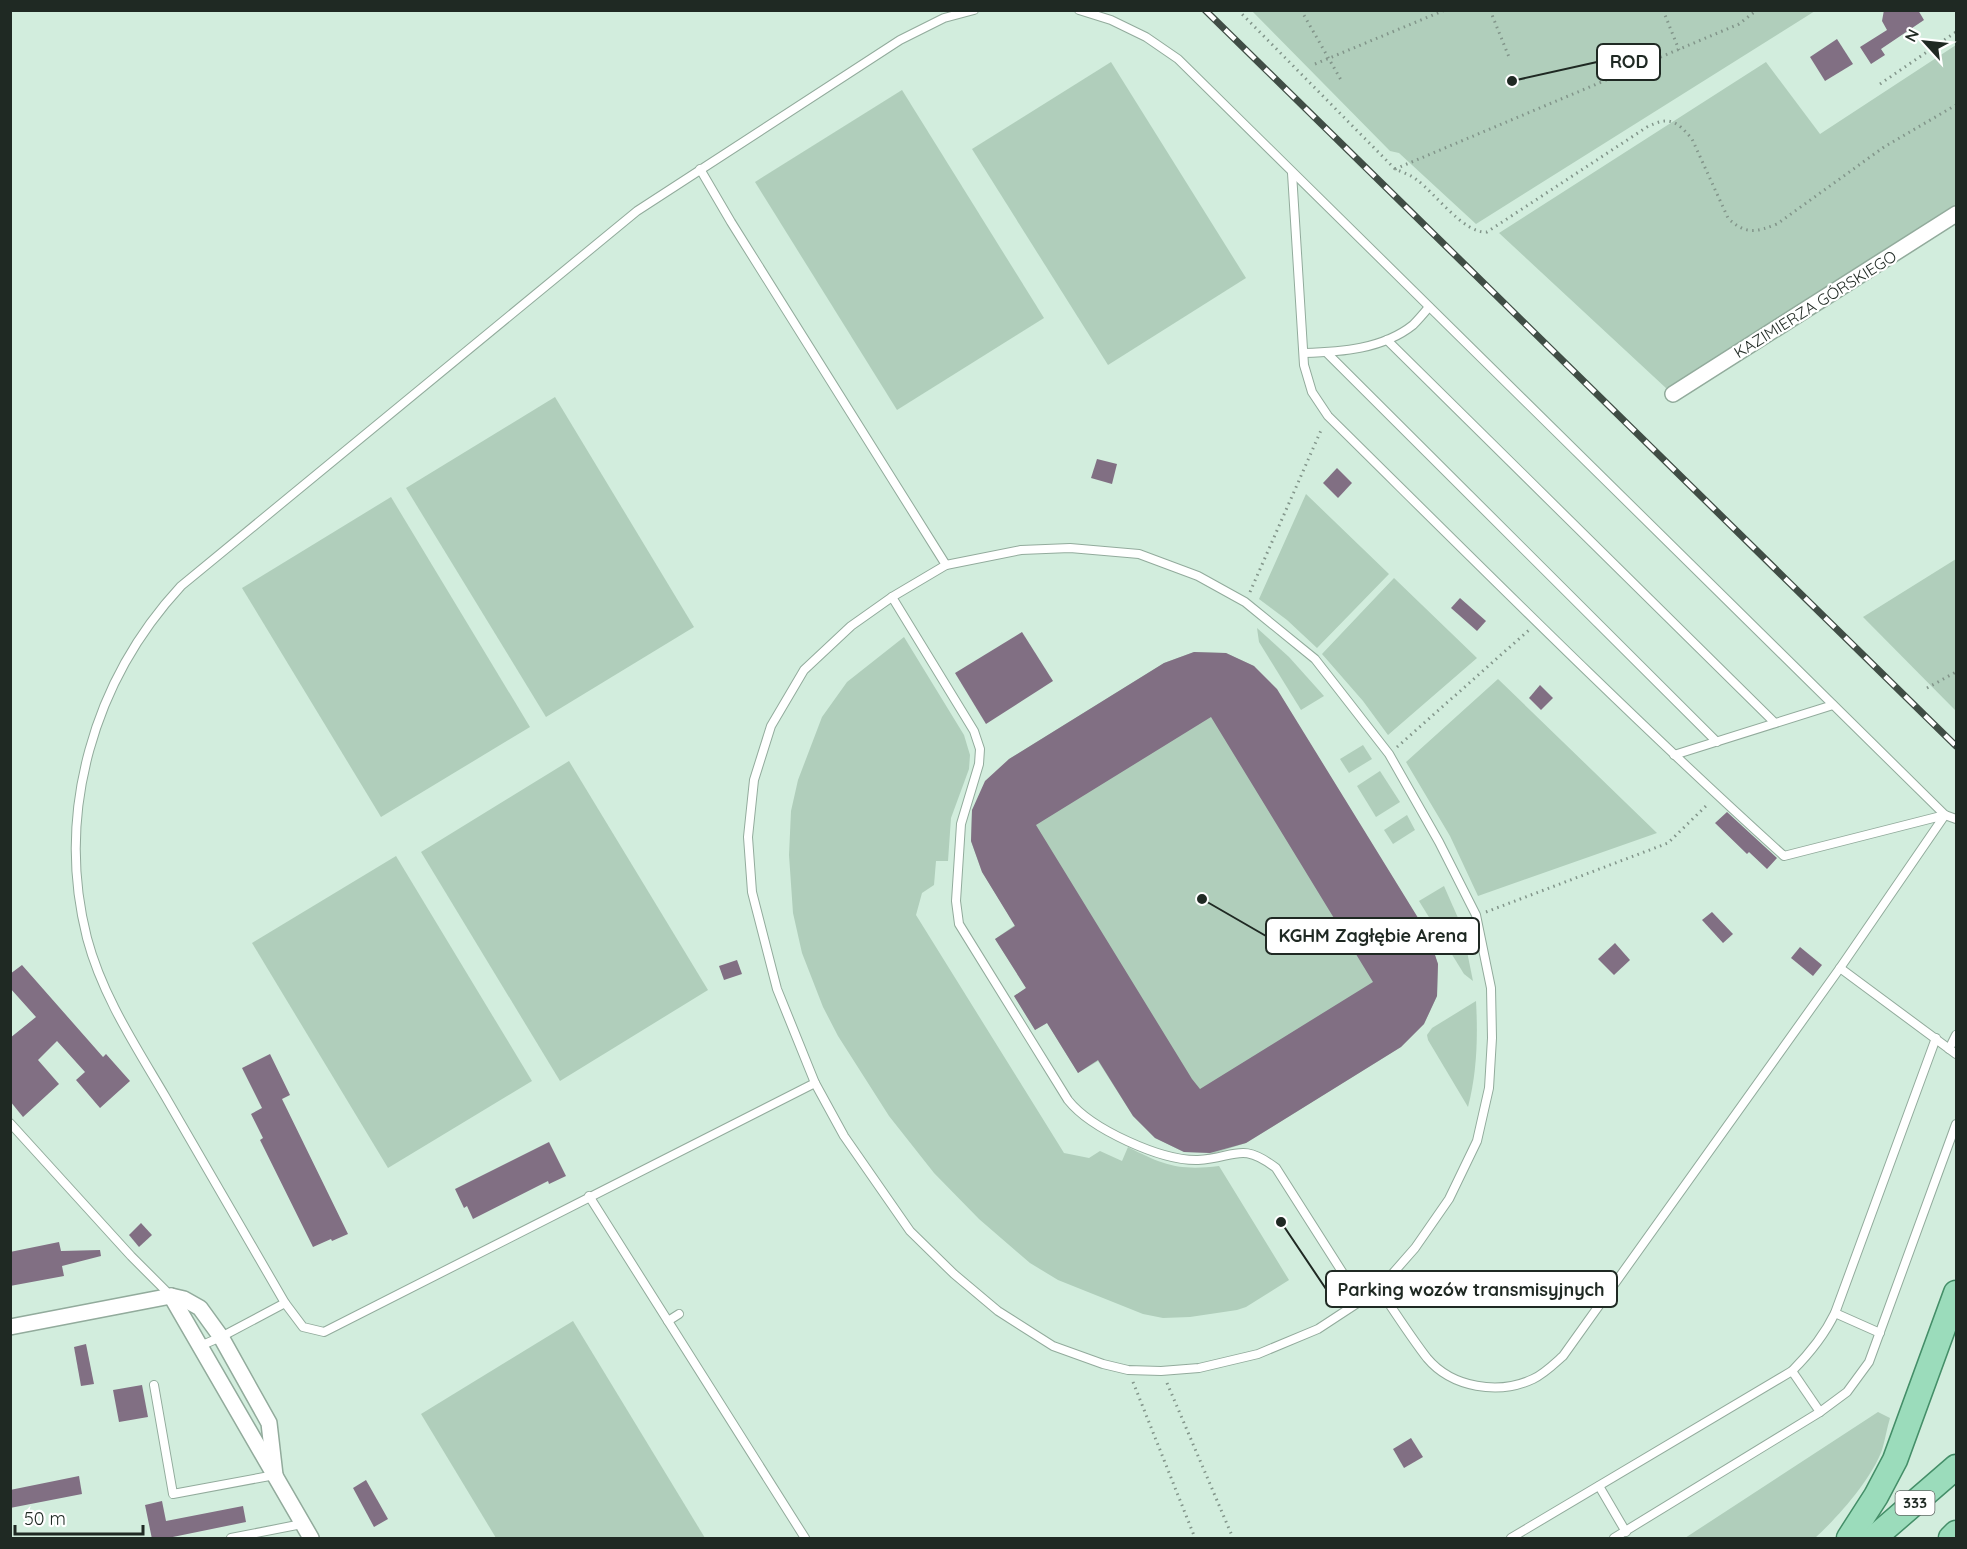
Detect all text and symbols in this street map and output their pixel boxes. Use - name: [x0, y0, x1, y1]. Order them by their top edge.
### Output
- north arrow: [1895, 12, 1955, 72]
- text: N: [1900, 25, 1923, 45]
- callout: ROD: [1597, 44, 1660, 80]
- text: ROD: [1610, 50, 1648, 73]
- street label: KAZIMIERZA GÓRSKIEGO: [1730, 246, 1900, 362]
- callout: KGHM Zagłębie Arena: [1266, 918, 1479, 954]
- text: KGHM Zagłębie Arena: [1278, 924, 1468, 947]
- callout: Parking wozów transmisyjnych: [1326, 1271, 1617, 1307]
- text: Parking wozów transmisyjnych: [1337, 1278, 1605, 1301]
- road number: 333: [1896, 1491, 1934, 1515]
- scale bar: [15, 1498, 142, 1536]
- text: 50 m: [24, 1507, 66, 1530]

